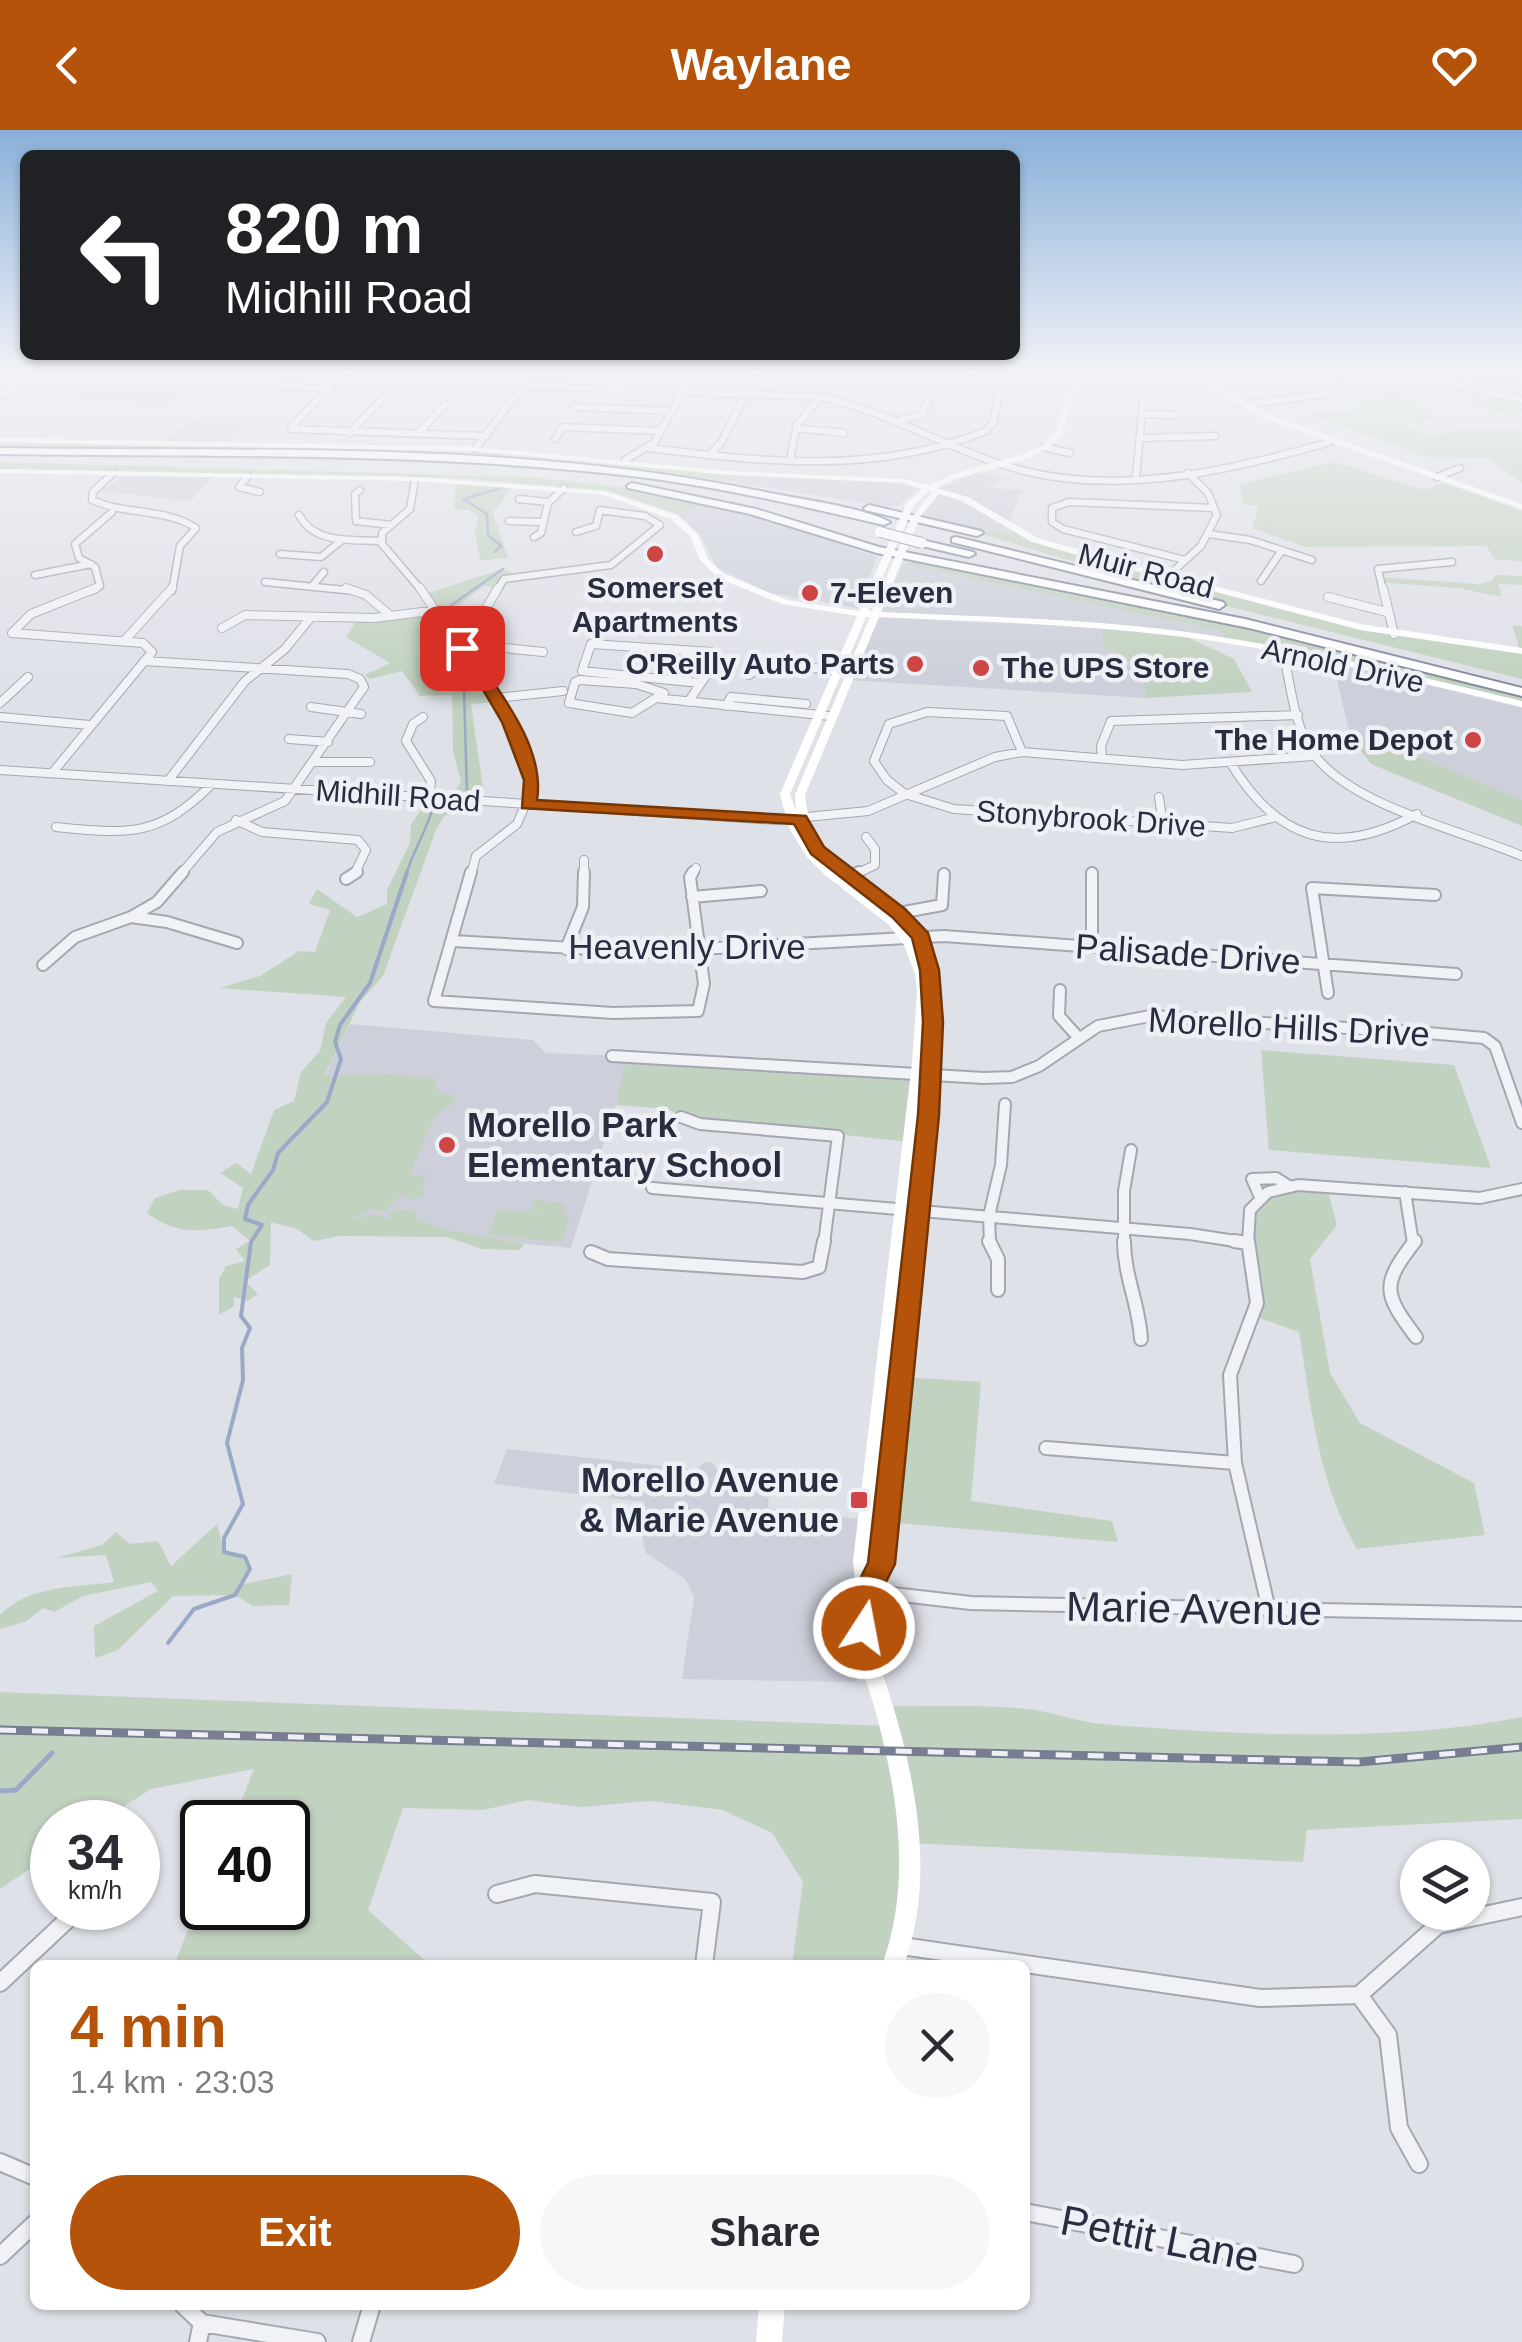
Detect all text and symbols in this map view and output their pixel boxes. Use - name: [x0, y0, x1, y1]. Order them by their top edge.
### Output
- icon: back: [40, 38, 95, 93]
- icon: heart: [1427, 38, 1482, 93]
- text: Waylane: [671, 39, 851, 90]
- icon: left: [60, 190, 190, 320]
- text: 820 m: [225, 190, 423, 268]
- text: Midhill Road: [225, 272, 473, 323]
- street label: Muir Road: [1075, 537, 1217, 604]
- marker: Somerset Apartments: [644, 543, 666, 565]
- place label: Somerset Apartments: [572, 571, 738, 638]
- place label: 7-Eleven: [830, 576, 953, 609]
- marker: 7-Eleven: [799, 582, 821, 604]
- pin: [420, 606, 505, 691]
- icon: arrive: [435, 621, 490, 676]
- street label: Arnold Drive: [1259, 632, 1427, 699]
- place label: O'Reilly Auto Parts: [626, 647, 895, 680]
- place label: The UPS Store: [1001, 651, 1209, 684]
- marker: O'Reilly Auto Parts: [904, 653, 926, 675]
- marker: The UPS Store: [970, 657, 992, 679]
- place label: The Home Depot: [1215, 723, 1453, 756]
- marker: The Home Depot: [1462, 729, 1484, 751]
- street label: Midhill Road: [315, 773, 482, 818]
- street label: Stonybrook Drive: [975, 794, 1207, 843]
- street label: Palisade Drive: [1074, 926, 1302, 981]
- street label: Heavenly Drive: [568, 927, 806, 966]
- street label: Morello Hills Drive: [1147, 1000, 1431, 1053]
- place label: Morello Park Elementary School: [467, 1105, 782, 1184]
- marker: Morello Park Elementary School: [436, 1134, 458, 1156]
- place label: Morello Avenue & Marie Avenue: [579, 1460, 839, 1539]
- marker: Morello Avenue & Marie Avenue: [848, 1489, 870, 1511]
- position arrow: [812, 1576, 916, 1680]
- street label: Marie Avenue: [1066, 1583, 1322, 1634]
- speed limit sign: 40: [180, 1800, 310, 1930]
- text: 34: [67, 1825, 123, 1881]
- map controls: [1400, 1840, 1490, 1930]
- button: layers: [1400, 1840, 1490, 1930]
- text: km/h: [68, 1876, 122, 1904]
- text: 4 min: [70, 1993, 227, 2060]
- button: close: [885, 1993, 990, 2098]
- text: 1.4 km · 23:03: [70, 2064, 275, 2100]
- button: Exit: [70, 2175, 520, 2290]
- button: Share: [540, 2175, 990, 2290]
- street label: Pettit Lane: [1057, 2196, 1263, 2281]

